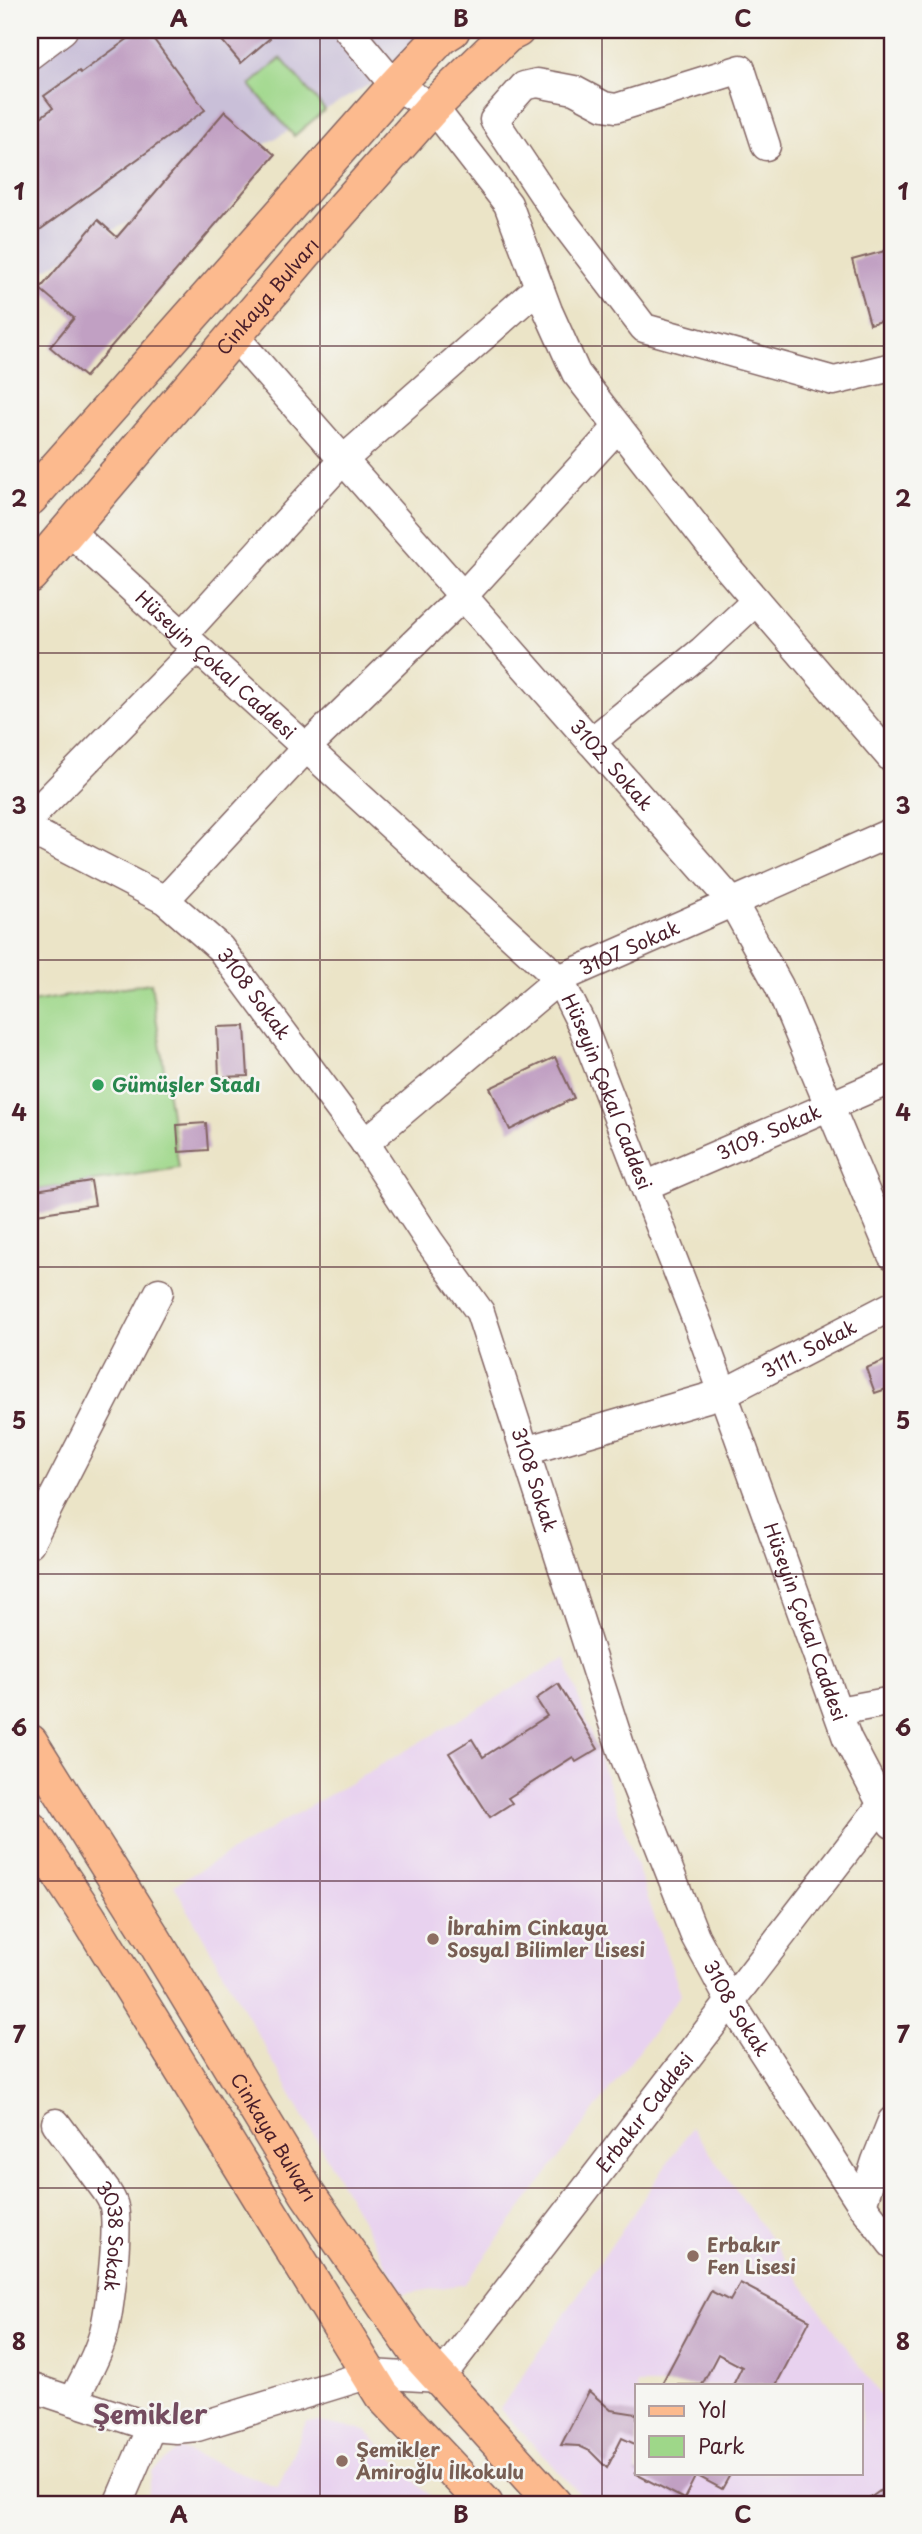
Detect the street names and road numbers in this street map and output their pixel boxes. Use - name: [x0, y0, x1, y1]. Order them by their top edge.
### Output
- street label: Cinkaya Bulvarı: [209, 231, 325, 361]
- street label: Hüseyin Çokal Caddesi: [130, 583, 303, 745]
- street label: 3102. Sokak: [564, 713, 660, 816]
- street label: 3107 Sokak: [574, 913, 684, 981]
- street label: 3108 Sokak: [211, 941, 298, 1045]
- street label: Hüseyin Çokal Caddesi: [555, 988, 660, 1194]
- street label: 3109. Sokak: [712, 1096, 825, 1166]
- street label: 3111. Sokak: [756, 1312, 861, 1384]
- street label: 3108 Sokak: [505, 1424, 565, 1535]
- street label: Hüseyin Çokal Caddesi: [758, 1518, 855, 1725]
- street label: 3108 Sokak: [697, 1955, 777, 2061]
- street label: Erbakır Caddesi: [589, 2046, 699, 2178]
- street label: Cinkaya Bulvarı: [224, 2067, 324, 2207]
- street label: 3038 Sokak: [90, 2174, 131, 2293]

